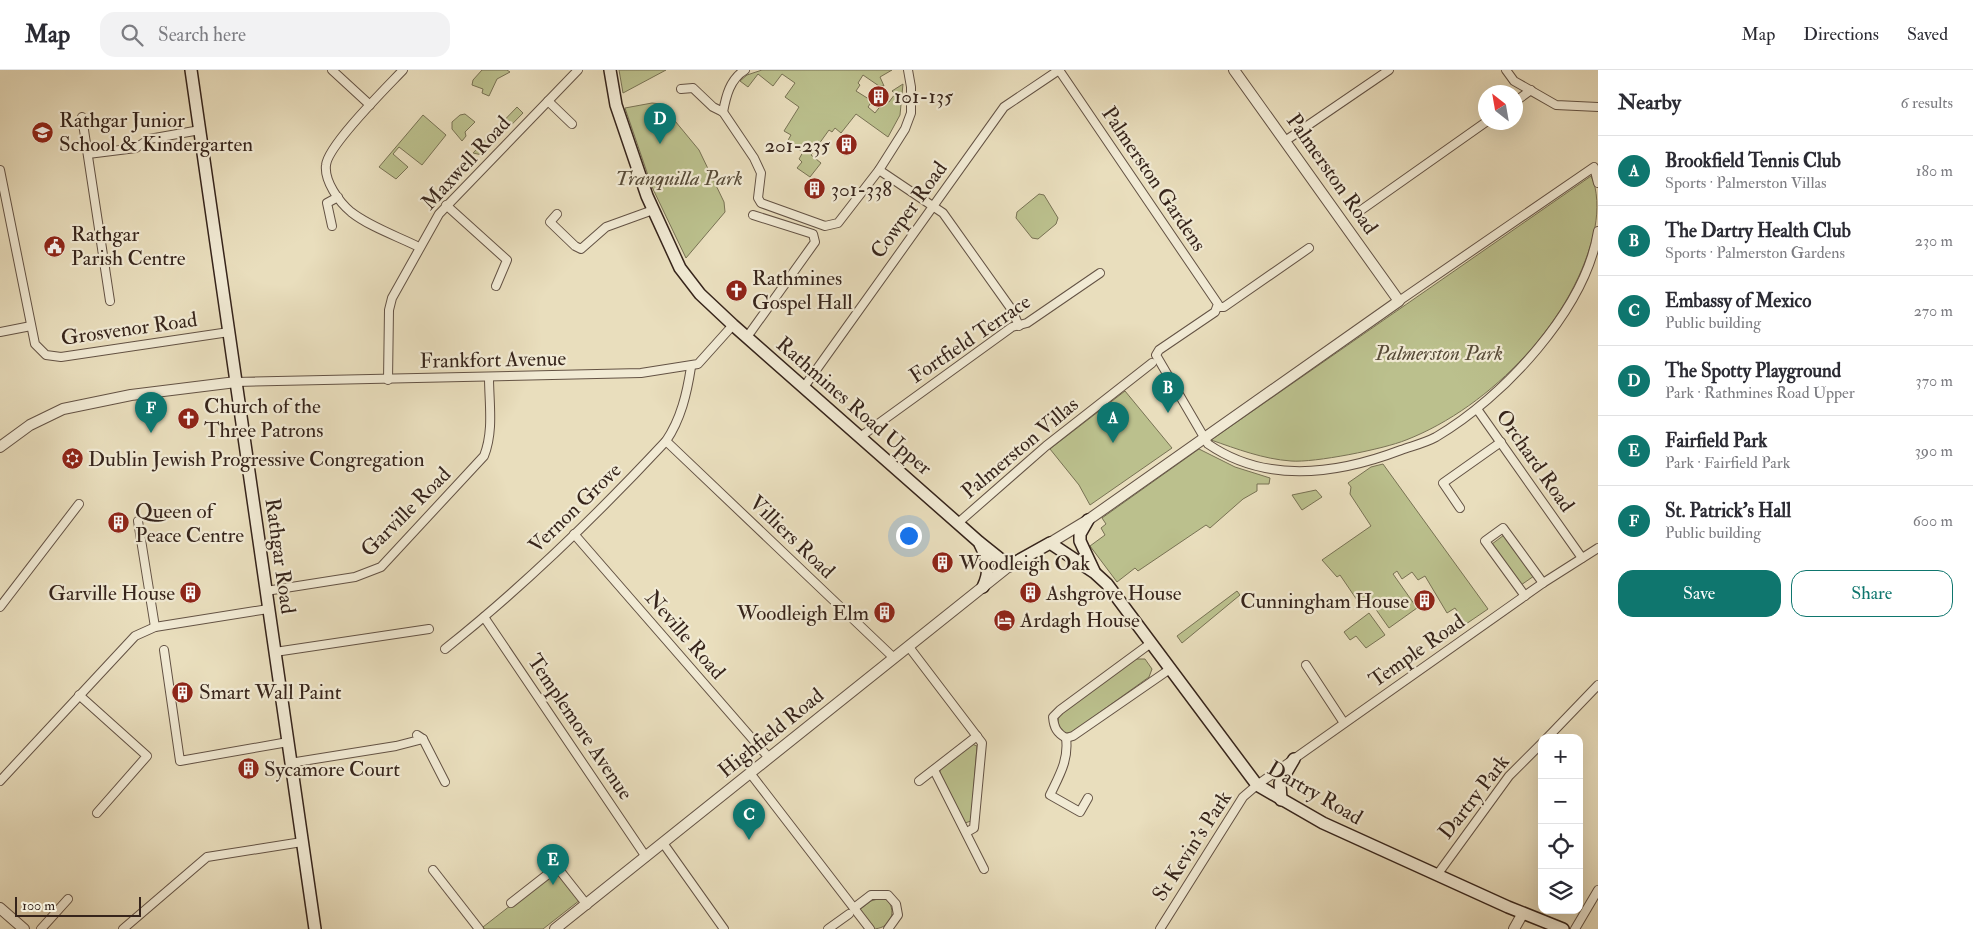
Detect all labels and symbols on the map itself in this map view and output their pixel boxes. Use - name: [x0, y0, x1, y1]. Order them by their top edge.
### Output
- place label: 101-135: [894, 83, 954, 110]
- building icon: 101-135: [866, 84, 890, 108]
- north arrow: [1478, 85, 1523, 130]
- street label: Palmerston Gardens: [1096, 101, 1212, 257]
- pin: D: [644, 103, 676, 144]
- place label: Rathgar Junior School & Kindergarten: [59, 107, 253, 158]
- street label: Palmerston Road: [1280, 108, 1384, 240]
- street label: Maxwell Road: [416, 110, 517, 216]
- school or university icon: Rathgar Junior School & Kindergarten: [31, 120, 55, 144]
- place label: 201-235: [764, 132, 831, 159]
- building icon: 201-235: [834, 133, 858, 157]
- street label: Cowper Road: [865, 155, 954, 264]
- park label: Tranquilla Park: [615, 165, 743, 192]
- place label: 301-338: [831, 176, 892, 203]
- building icon: 301-338: [803, 177, 827, 201]
- place label: Rathgar Parish Centre: [71, 221, 186, 272]
- public building icon: Rathgar Parish Centre: [43, 234, 67, 258]
- place label: Rathmines Gospel Hall: [752, 265, 853, 316]
- church icon: Rathmines Gospel Hall: [724, 278, 748, 302]
- street label: Fortfield Terrace: [904, 288, 1036, 390]
- street label: Grosvenor Road: [59, 306, 200, 352]
- street label: Rathmines Road Upper: [770, 331, 938, 481]
- park label: Palmerston Park: [1374, 340, 1503, 367]
- street label: Frankfort Avenue: [419, 345, 567, 375]
- pin: B: [1152, 372, 1184, 413]
- street label: Palmerston Villas: [956, 391, 1084, 505]
- pin: F: [135, 392, 167, 433]
- place label: Church of the Three Patrons: [204, 393, 323, 444]
- pin: A: [1097, 402, 1129, 443]
- street label: Orchard Road: [1490, 404, 1581, 518]
- church icon: Church of the Three Patrons: [176, 406, 200, 430]
- place label: Dublin Jewish Progressive Congregation: [88, 446, 425, 473]
- synagogue icon: Dublin Jewish Progressive Congregation: [60, 447, 84, 471]
- street label: Vernon Grove: [523, 457, 627, 559]
- street label: Garville Road: [355, 461, 457, 563]
- street label: Villiers Road: [744, 490, 841, 585]
- street label: Rathgar Road: [259, 496, 302, 616]
- place label: Queen of Peace Centre: [135, 498, 244, 549]
- building icon: Queen of Peace Centre: [107, 511, 131, 535]
- your location: [896, 523, 922, 549]
- place label: Woodleigh Oak: [958, 550, 1090, 577]
- building icon: Woodleigh Oak: [931, 551, 955, 575]
- place label: Garville House: [48, 580, 175, 607]
- place label: Ashgrove House: [1045, 580, 1182, 607]
- building icon: Garville House: [179, 581, 203, 605]
- building icon: Ashgrove House: [1018, 581, 1042, 605]
- street label: Neville Road: [639, 585, 732, 686]
- place label: Cunningham House: [1240, 588, 1409, 615]
- building icon: Cunningham House: [1413, 589, 1437, 613]
- place label: Woodleigh Elm: [736, 600, 869, 627]
- building icon: Woodleigh Elm: [873, 601, 897, 625]
- place label: Ardagh House: [1019, 607, 1140, 634]
- hotel icon: Ardagh House: [992, 608, 1016, 632]
- street label: Temple Road: [1364, 608, 1471, 694]
- street label: Templemore Avenue: [521, 649, 639, 805]
- place label: Smart Wall Paint: [199, 679, 342, 706]
- building icon: Smart Wall Paint: [171, 680, 195, 704]
- street label: Highfield Road: [713, 682, 830, 784]
- street label: Dartry Park: [1433, 749, 1515, 845]
- street label: Dartry Road: [1262, 755, 1368, 831]
- place label: Sycamore Court: [264, 756, 400, 783]
- building icon: Sycamore Court: [236, 757, 260, 781]
- street label: St Kevin's Park: [1146, 786, 1238, 906]
- pin: C: [733, 799, 765, 840]
- pin: E: [537, 844, 569, 885]
- scale bar: [15, 894, 141, 917]

